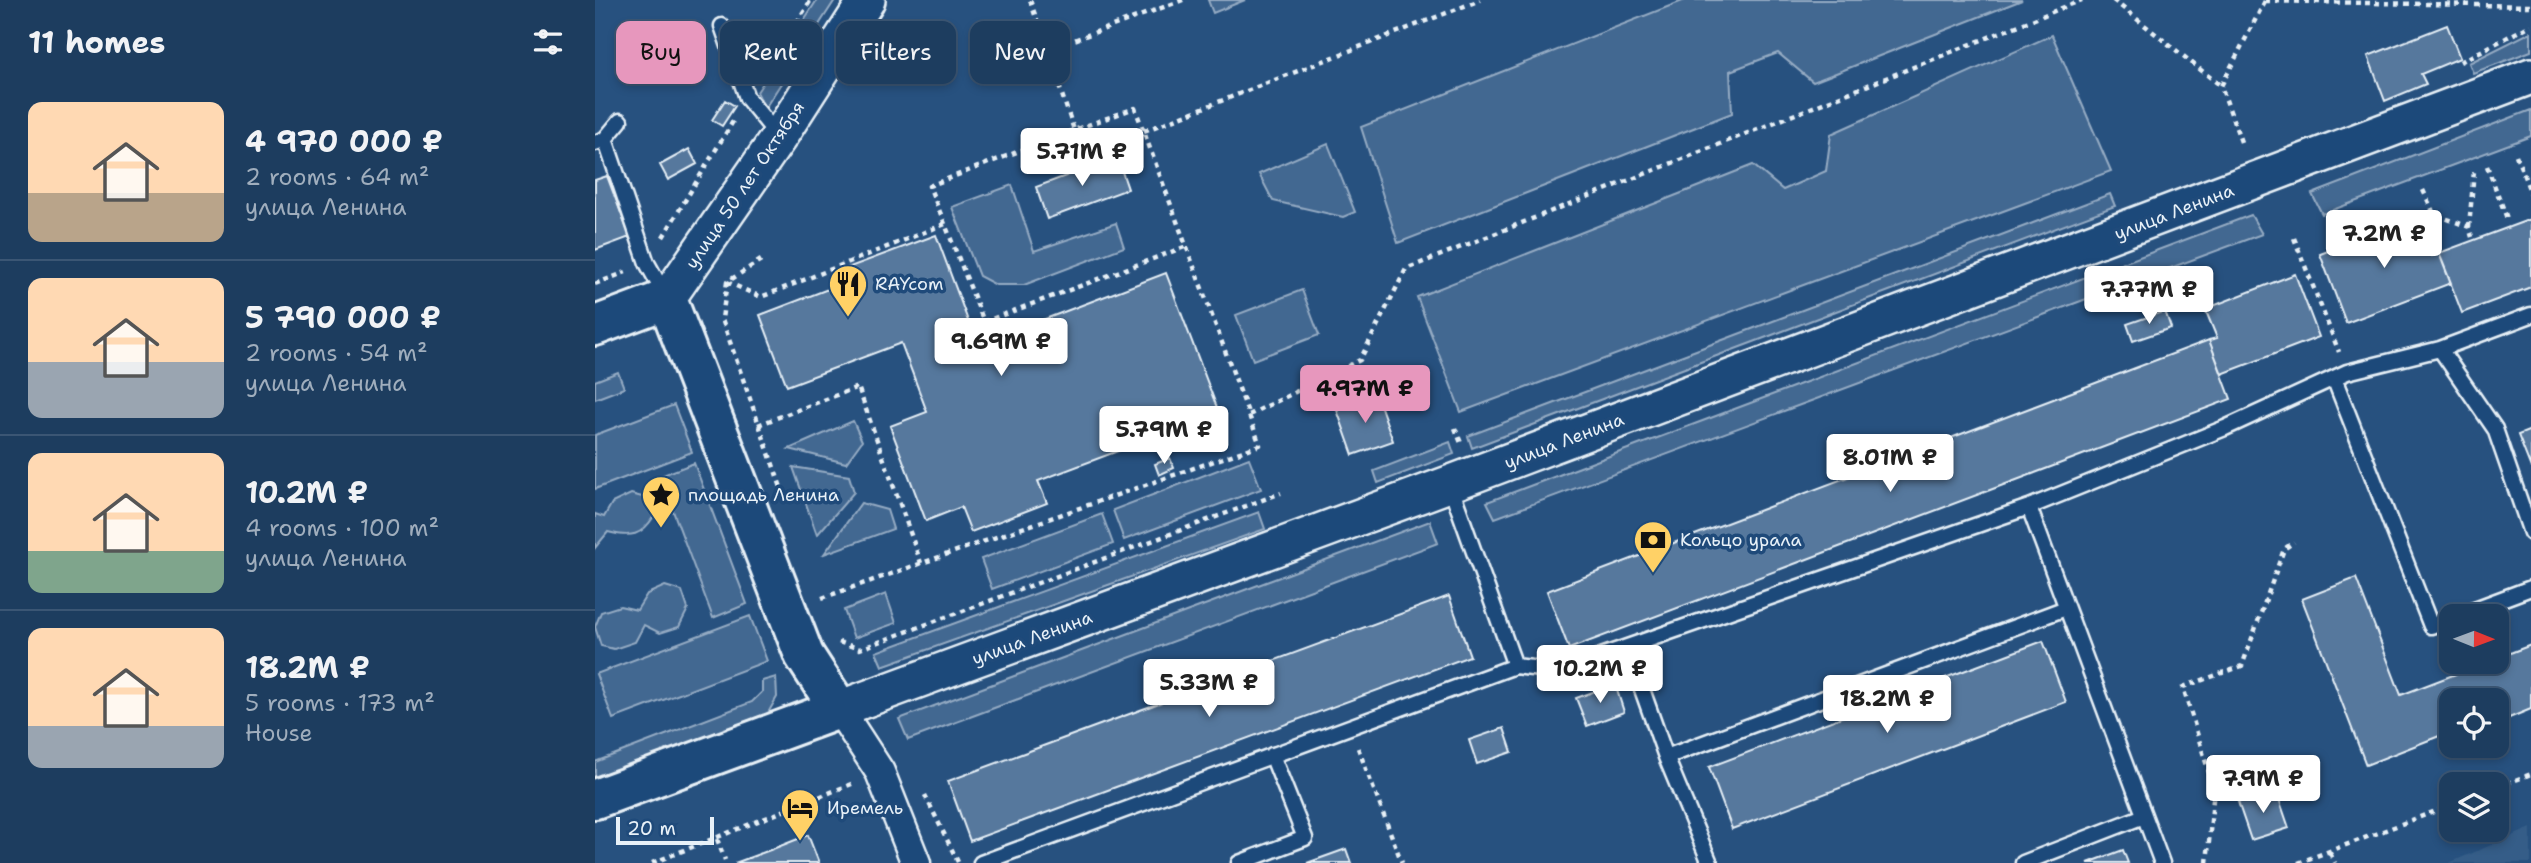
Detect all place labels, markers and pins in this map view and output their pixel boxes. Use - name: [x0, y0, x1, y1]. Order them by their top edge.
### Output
- pin: 5.71M ₽: [1017, 128, 1147, 188]
- pin: 7.2M ₽: [2327, 210, 2441, 270]
- restaurant icon: RAYcom: [827, 263, 869, 318]
- pin: 7.77M ₽: [2084, 266, 2214, 326]
- place label: RAYcom: [875, 272, 943, 296]
- pin: 9.69M ₽: [936, 318, 1066, 378]
- pin: 4.97M ₽: [1300, 366, 1430, 425]
- pin: 5.79M ₽: [1099, 406, 1229, 466]
- pin: 8.01M ₽: [1825, 434, 1955, 494]
- place icon: площадь Ленина: [640, 474, 682, 529]
- place label: площадь Ленина: [688, 483, 839, 507]
- bank icon: Кольцо урала: [1632, 519, 1674, 574]
- place label: Кольцо урала: [1680, 528, 1802, 552]
- pin: 10.2M ₽: [1535, 646, 1665, 705]
- pin: 5.33M ₽: [1144, 660, 1274, 719]
- pin: 18.2M ₽: [1822, 676, 1952, 735]
- pin: 7.9M ₽: [2206, 756, 2320, 815]
- hotel icon: Иремель: [779, 787, 821, 842]
- place label: Иремель: [827, 796, 903, 820]

